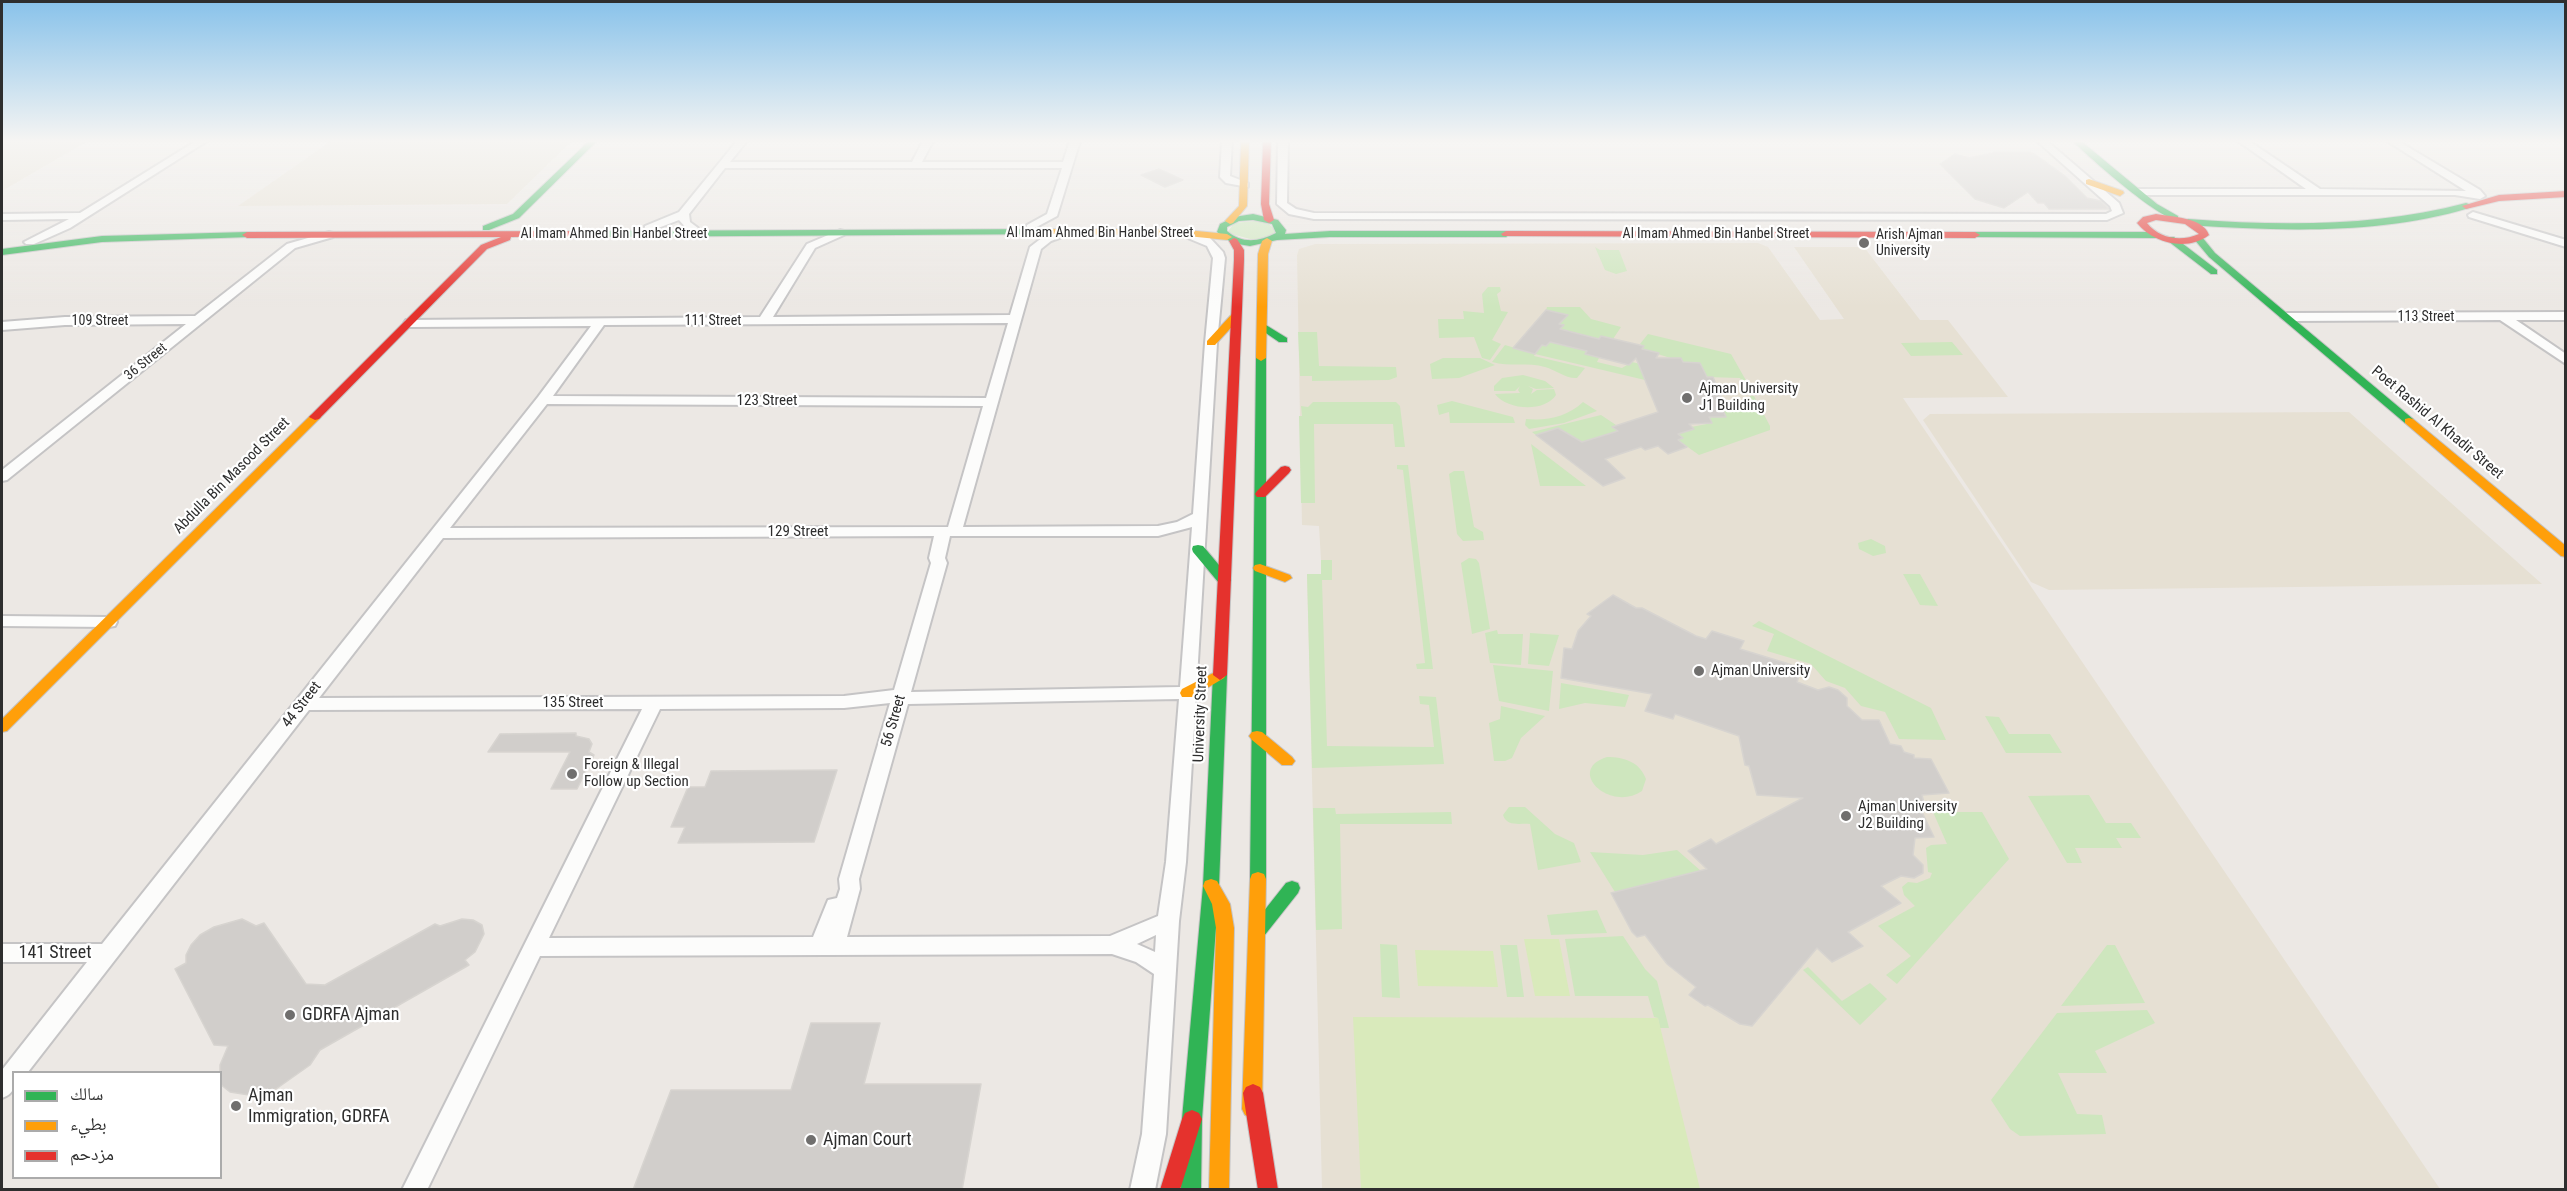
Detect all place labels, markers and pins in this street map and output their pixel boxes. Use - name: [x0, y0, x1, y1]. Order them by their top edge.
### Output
- place label: Arish Ajman University: [1876, 227, 1943, 260]
- marker: Arish Ajman University: [1857, 236, 1871, 250]
- place label: Ajman University J1 Building: [1699, 380, 1798, 415]
- marker: Ajman University J1 Building: [1680, 391, 1694, 405]
- place label: Ajman University: [1711, 662, 1810, 680]
- marker: Ajman University: [1692, 664, 1706, 678]
- place label: Foreign & Illegal Follow up Section: [584, 756, 689, 791]
- marker: Foreign & Illegal Follow up Section: [565, 767, 579, 781]
- place label: Ajman University J2 Building: [1858, 798, 1957, 833]
- marker: Ajman University J2 Building: [1839, 809, 1853, 823]
- place label: GDRFA Ajman: [302, 1004, 399, 1026]
- marker: GDRFA Ajman: [283, 1008, 297, 1022]
- place label: Ajman Immigration, GDRFA: [248, 1085, 389, 1128]
- marker: Ajman Immigration, GDRFA: [229, 1099, 243, 1113]
- place label: Ajman Court: [823, 1129, 912, 1151]
- marker: Ajman Court: [804, 1133, 818, 1147]

